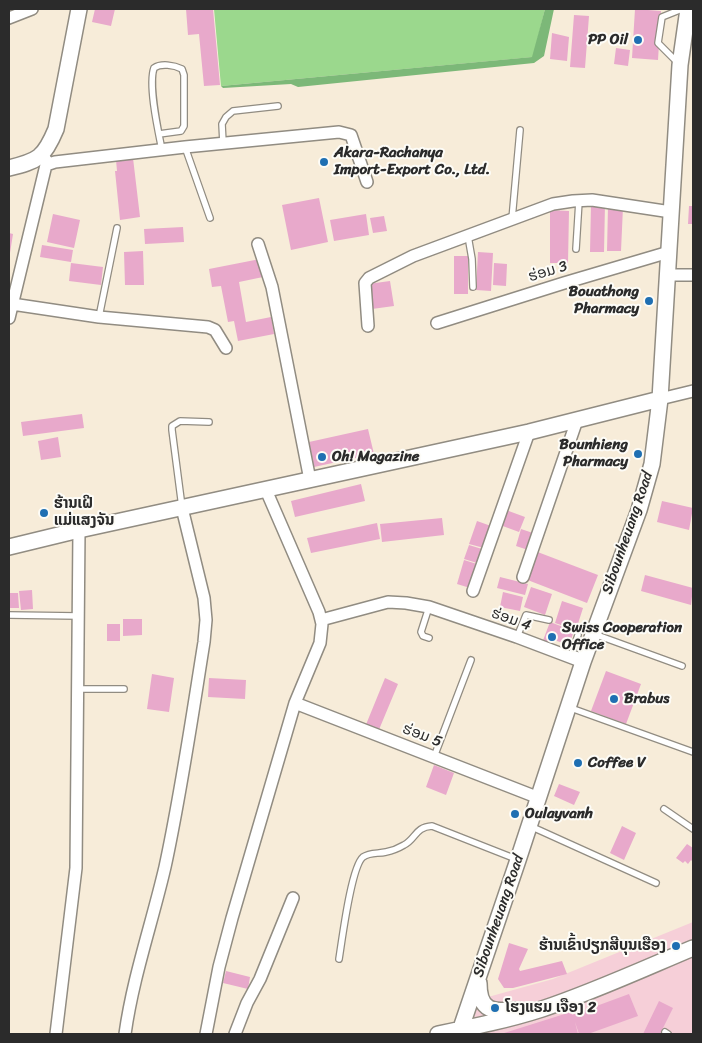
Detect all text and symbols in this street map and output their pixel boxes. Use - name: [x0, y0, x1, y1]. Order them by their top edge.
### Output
- place label: PP Oil: [588, 31, 628, 49]
- marker: PP Oil: [632, 34, 644, 46]
- place label: Akara-Rachanya Import-Export Co., Ltd.: [334, 144, 490, 179]
- marker: Akara-Rachanya Import-Export Co., Ltd.: [318, 156, 330, 168]
- street label: ຮ່ອມ 3: [526, 258, 570, 286]
- place label: Bouathong Pharmacy: [569, 283, 639, 318]
- marker: Bouathong Pharmacy: [643, 295, 655, 307]
- place label: Bounhieng Pharmacy: [559, 436, 628, 471]
- place label: Oh! Magazine: [332, 448, 419, 466]
- marker: Bounhieng Pharmacy: [632, 448, 644, 460]
- marker: Oh! Magazine: [316, 451, 328, 463]
- street label: Sibounheuang Road: [599, 469, 657, 597]
- place label: ຮ້ານເຝີ ແມ່ແສງຈັນ: [54, 495, 114, 530]
- marker: ຮ້ານເຝີ ແມ່ແສງຈັນ: [38, 507, 50, 519]
- street label: ຮ່ອມ 4: [489, 605, 533, 635]
- place label: Swiss Cooperation Office: [562, 619, 682, 654]
- marker: Swiss Cooperation Office: [546, 631, 558, 643]
- place label: Brabus: [624, 690, 669, 708]
- marker: Brabus: [608, 693, 620, 705]
- street label: ຮ່ອມ 5: [400, 720, 444, 752]
- place label: Coffee V: [588, 754, 646, 772]
- marker: Coffee V: [572, 757, 584, 769]
- place label: Oulayvanh: [525, 805, 593, 823]
- marker: Oulayvanh: [509, 808, 521, 820]
- street label: Sibounheuang Road: [470, 852, 528, 980]
- place label: ຮ້ານເຂົ້າປຽກສີບຸນເຮືອງ: [539, 937, 666, 955]
- marker: ຮ້ານເຂົ້າປຽກສີບຸນເຮືອງ: [670, 940, 682, 952]
- place label: ໂຮງແຮມ ເຈືອງ 2: [505, 999, 596, 1017]
- marker: ໂຮງແຮມ ເຈືອງ 2: [489, 1002, 501, 1014]

